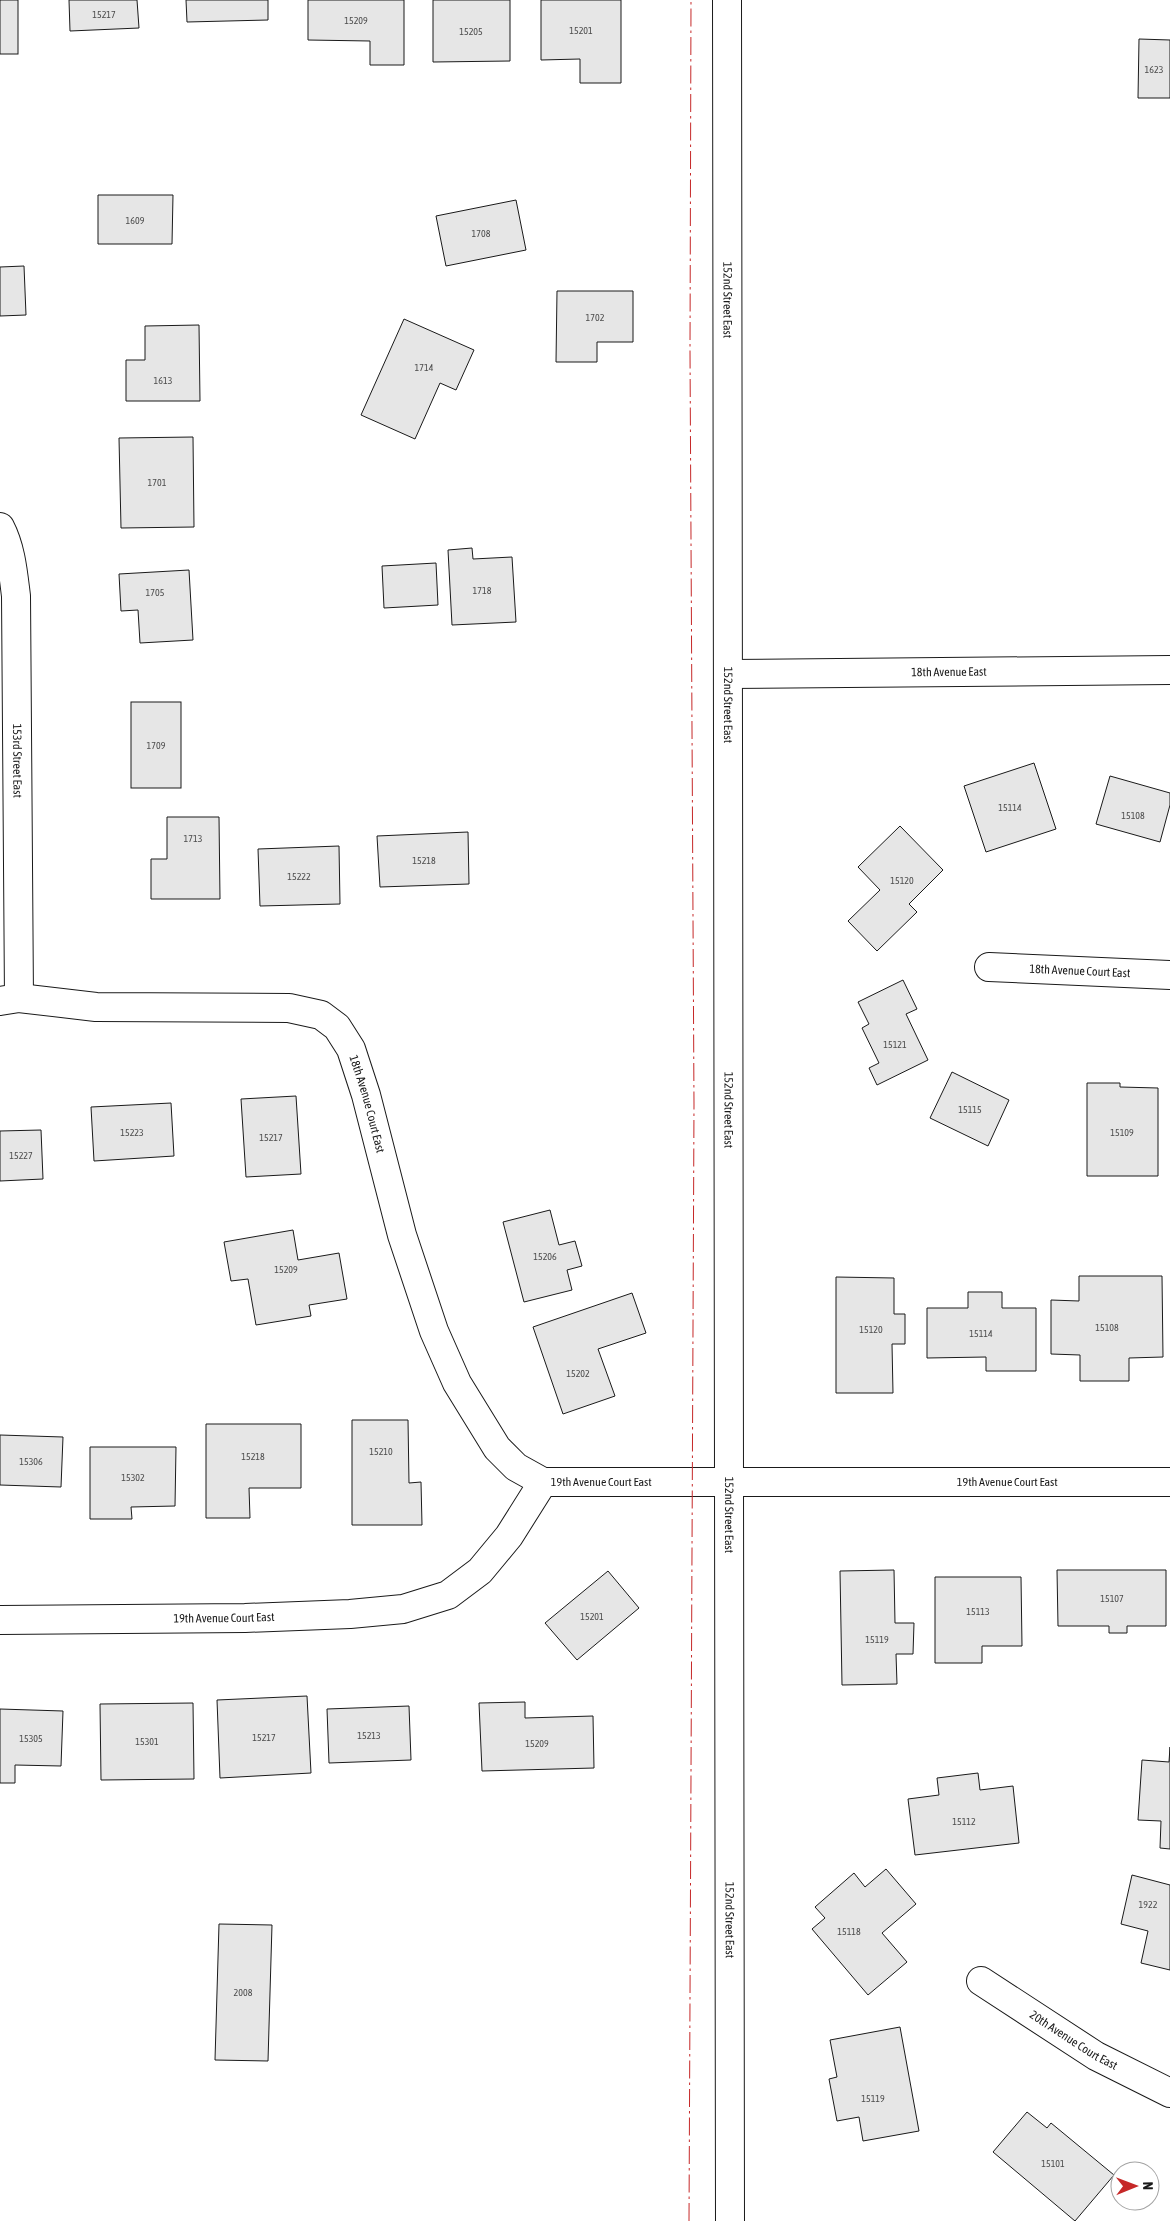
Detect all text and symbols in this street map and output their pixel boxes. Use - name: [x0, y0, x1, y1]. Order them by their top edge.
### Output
- house number: 15217: [92, 9, 116, 20]
- house number: 15209: [344, 15, 368, 26]
- house number: 15201: [569, 25, 593, 36]
- house number: 15205: [459, 26, 483, 37]
- house number: 1623: [1145, 64, 1164, 75]
- house number: 1609: [126, 215, 145, 226]
- house number: 1708: [472, 228, 491, 239]
- street label: 152nd Street East: [720, 262, 734, 339]
- house number: 1702: [586, 312, 605, 323]
- house number: 1714: [415, 362, 434, 373]
- house number: 1613: [154, 375, 173, 386]
- house number: 1701: [148, 477, 167, 488]
- house number: 1718: [473, 585, 492, 596]
- house number: 1705: [146, 587, 165, 598]
- street label: 18th Avenue East: [911, 665, 987, 679]
- street label: 152nd Street East: [721, 667, 735, 744]
- street label: 153rd Street East: [10, 724, 25, 798]
- house number: 1709: [147, 740, 166, 751]
- house number: 15114: [998, 802, 1022, 813]
- house number: 15108: [1121, 810, 1145, 821]
- house number: 1713: [184, 833, 203, 844]
- house number: 15218: [412, 855, 436, 866]
- house number: 15222: [287, 871, 311, 882]
- house number: 15120: [890, 875, 914, 886]
- street label: 18th Avenue Court East: [1029, 962, 1131, 980]
- house number: 15121: [883, 1039, 907, 1050]
- street label: 18th Avenue Court East: [346, 1053, 388, 1155]
- street label: 152nd Street East: [721, 1072, 736, 1149]
- house number: 15115: [958, 1104, 982, 1115]
- house number: 15223: [120, 1127, 144, 1138]
- house number: 15109: [1110, 1127, 1134, 1138]
- house number: 15217: [259, 1132, 283, 1143]
- house number: 15227: [9, 1150, 33, 1161]
- house number: 15206: [533, 1251, 557, 1262]
- house number: 15209: [274, 1264, 298, 1275]
- house number: 15108: [1095, 1322, 1119, 1333]
- house number: 15120: [859, 1324, 883, 1335]
- house number: 15114: [969, 1328, 993, 1339]
- house number: 15202: [566, 1368, 590, 1379]
- house number: 15210: [369, 1446, 393, 1457]
- house number: 15218: [241, 1451, 265, 1462]
- house number: 15306: [19, 1456, 43, 1467]
- house number: 15302: [121, 1472, 145, 1483]
- street label: 19th Avenue Court East: [551, 1475, 652, 1489]
- street label: 19th Avenue Court East: [957, 1475, 1058, 1489]
- street label: 152nd Street East: [722, 1477, 736, 1554]
- house number: 15107: [1100, 1593, 1124, 1604]
- house number: 15113: [966, 1606, 990, 1617]
- street label: 19th Avenue Court East: [173, 1610, 275, 1626]
- house number: 15201: [580, 1611, 604, 1622]
- house number: 15119: [865, 1634, 889, 1645]
- house number: 15213: [357, 1730, 381, 1741]
- house number: 15217: [252, 1732, 276, 1743]
- house number: 15305: [19, 1733, 43, 1744]
- house number: 15301: [135, 1736, 159, 1747]
- house number: 15209: [525, 1738, 549, 1749]
- house number: 15112: [952, 1816, 976, 1827]
- street label: 152nd Street East: [723, 1882, 737, 1959]
- house number: 1922: [1139, 1899, 1158, 1910]
- house number: 15118: [837, 1926, 861, 1937]
- house number: 2008: [234, 1987, 253, 1998]
- street label: 20th Avenue Court East: [1027, 2008, 1120, 2073]
- house number: 15119: [861, 2093, 885, 2104]
- house number: 15101: [1041, 2158, 1065, 2169]
- north arrow: [1110, 2161, 1160, 2211]
- text: N: [1140, 2182, 1156, 2190]

